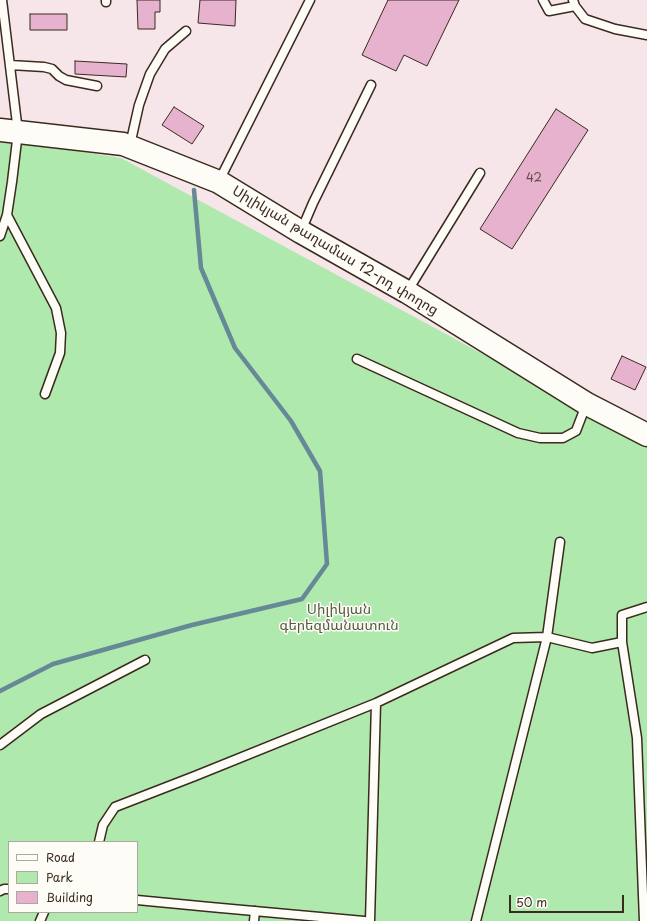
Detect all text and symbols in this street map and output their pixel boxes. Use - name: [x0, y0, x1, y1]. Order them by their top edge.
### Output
- house number: 42: [526, 172, 542, 186]
- street label: Սիլիկյան թաղամաս 12-րդ փողոց: [229, 183, 441, 319]
- park label: Սիլիկյան գերեզմանատուն: [279, 602, 399, 634]
- legend: [8, 841, 138, 913]
- text: Road: [46, 848, 75, 866]
- text: Park: [46, 868, 73, 886]
- scale bar: [511, 887, 626, 913]
- text: Building: [46, 888, 93, 906]
- text: 50 m: [516, 893, 547, 911]

